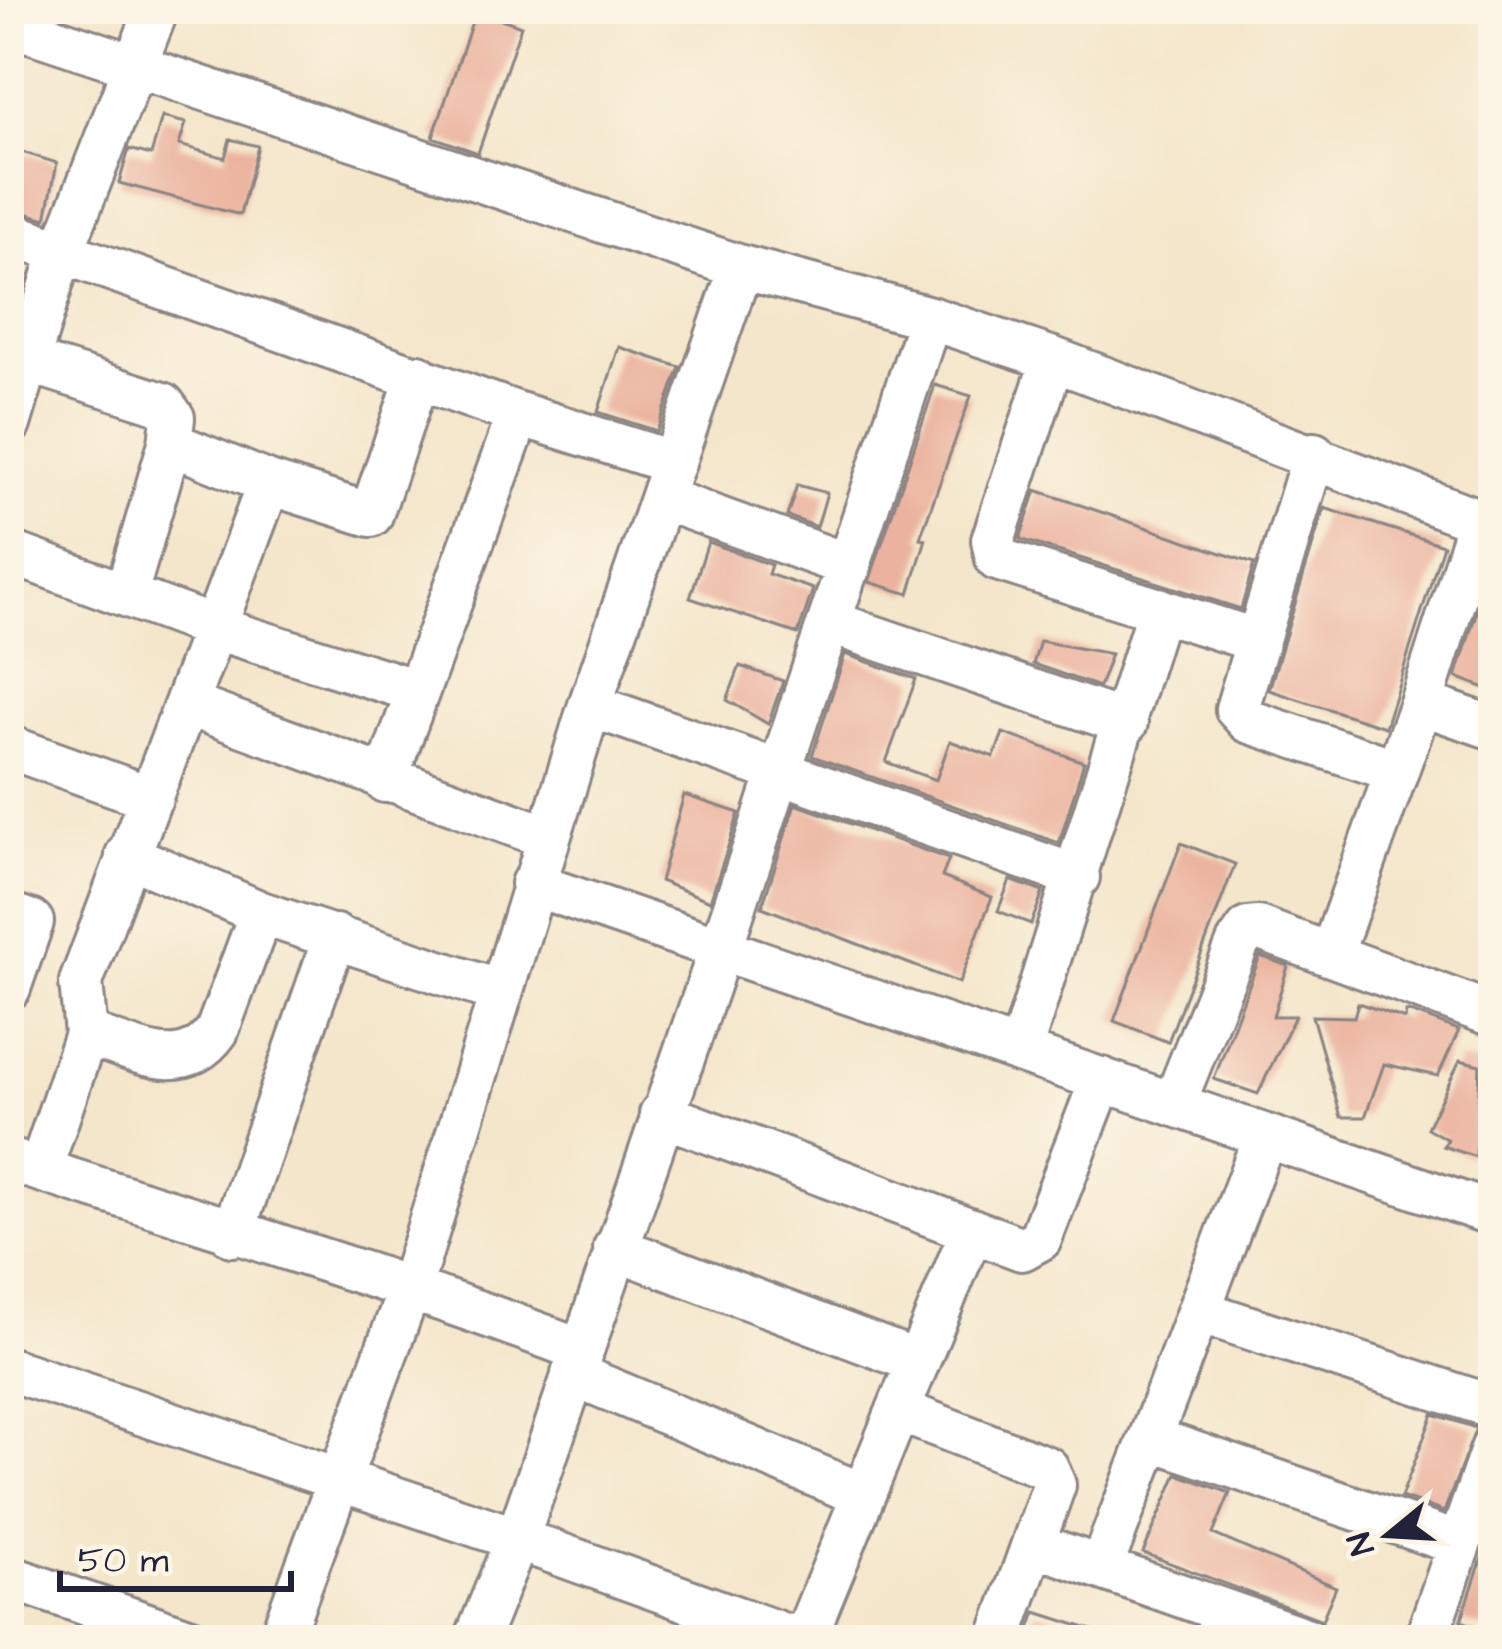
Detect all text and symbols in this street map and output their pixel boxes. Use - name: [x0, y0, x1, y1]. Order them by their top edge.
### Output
- north arrow: [1328, 1475, 1448, 1595]
- scale bar: [60, 1517, 291, 1591]
- text: N: [1336, 1526, 1386, 1561]
- text: 50 m: [78, 1535, 169, 1586]

